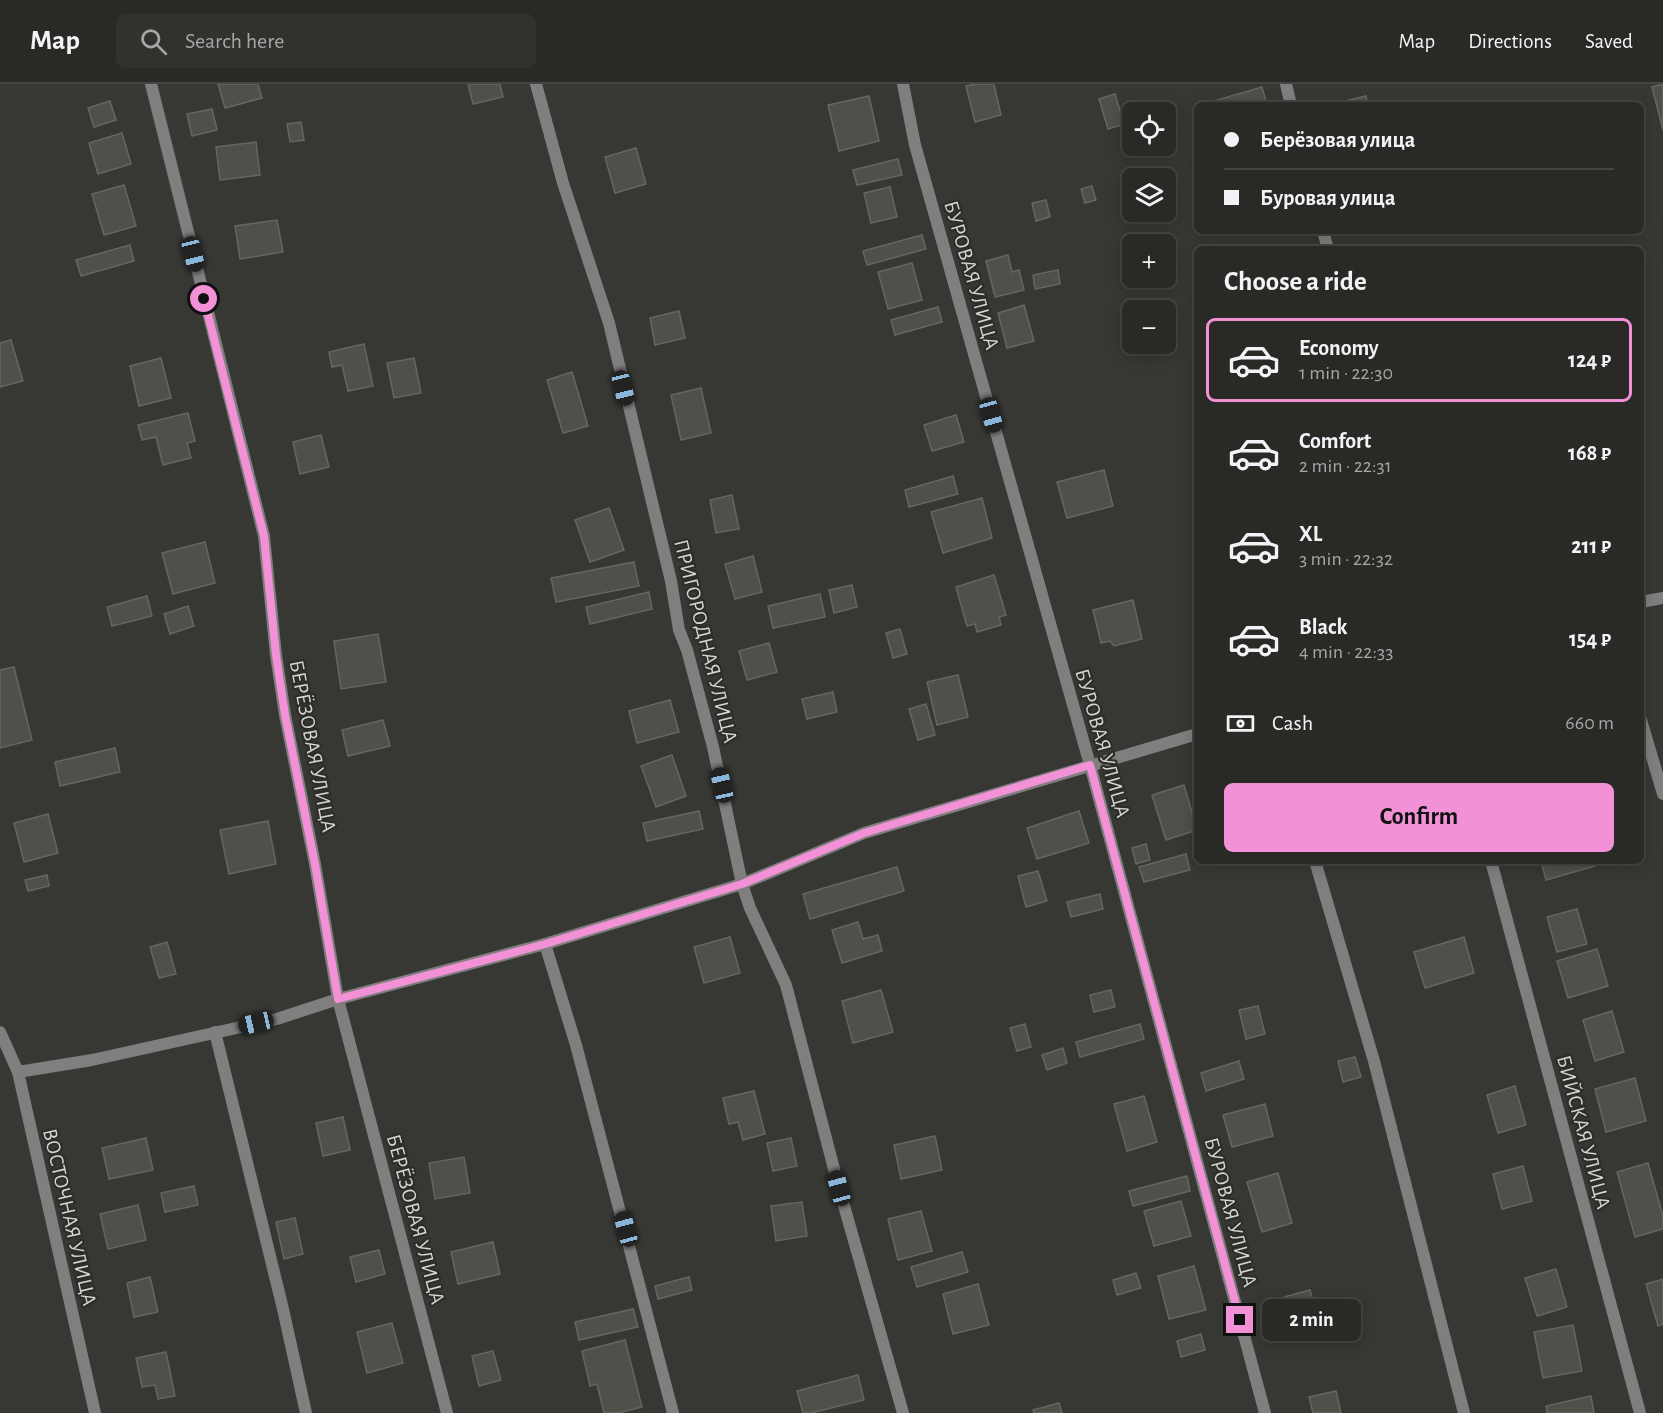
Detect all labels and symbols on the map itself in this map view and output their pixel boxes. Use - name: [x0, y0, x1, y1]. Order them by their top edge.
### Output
- street label: БУРОВАЯ УЛИЦА: [940, 198, 1003, 352]
- car: [180, 234, 206, 274]
- route start: [190, 285, 217, 312]
- car: [610, 368, 636, 408]
- car: [977, 395, 1005, 435]
- street label: ПРИГОРОДНАЯ УЛИЦА: [670, 537, 741, 745]
- street label: БЕРЁЗОВАЯ УЛИЦА: [286, 658, 340, 834]
- street label: БУРОВАЯ УЛИЦА: [1071, 666, 1134, 820]
- car: [709, 765, 735, 805]
- car: [236, 1010, 276, 1036]
- street label: БИЙСКАЯ УЛИЦА: [1553, 1053, 1615, 1211]
- street label: ВОСТОЧНАЯ УЛИЦА: [39, 1126, 100, 1308]
- street label: БЕРЁЗОВАЯ УЛИЦА: [383, 1132, 449, 1306]
- street label: БУРОВАЯ УЛИЦА: [1200, 1135, 1261, 1289]
- car: [826, 1168, 852, 1208]
- car: [613, 1209, 639, 1249]
- callout: 2 min: [1261, 1299, 1360, 1341]
- route end: [1226, 1306, 1253, 1333]

